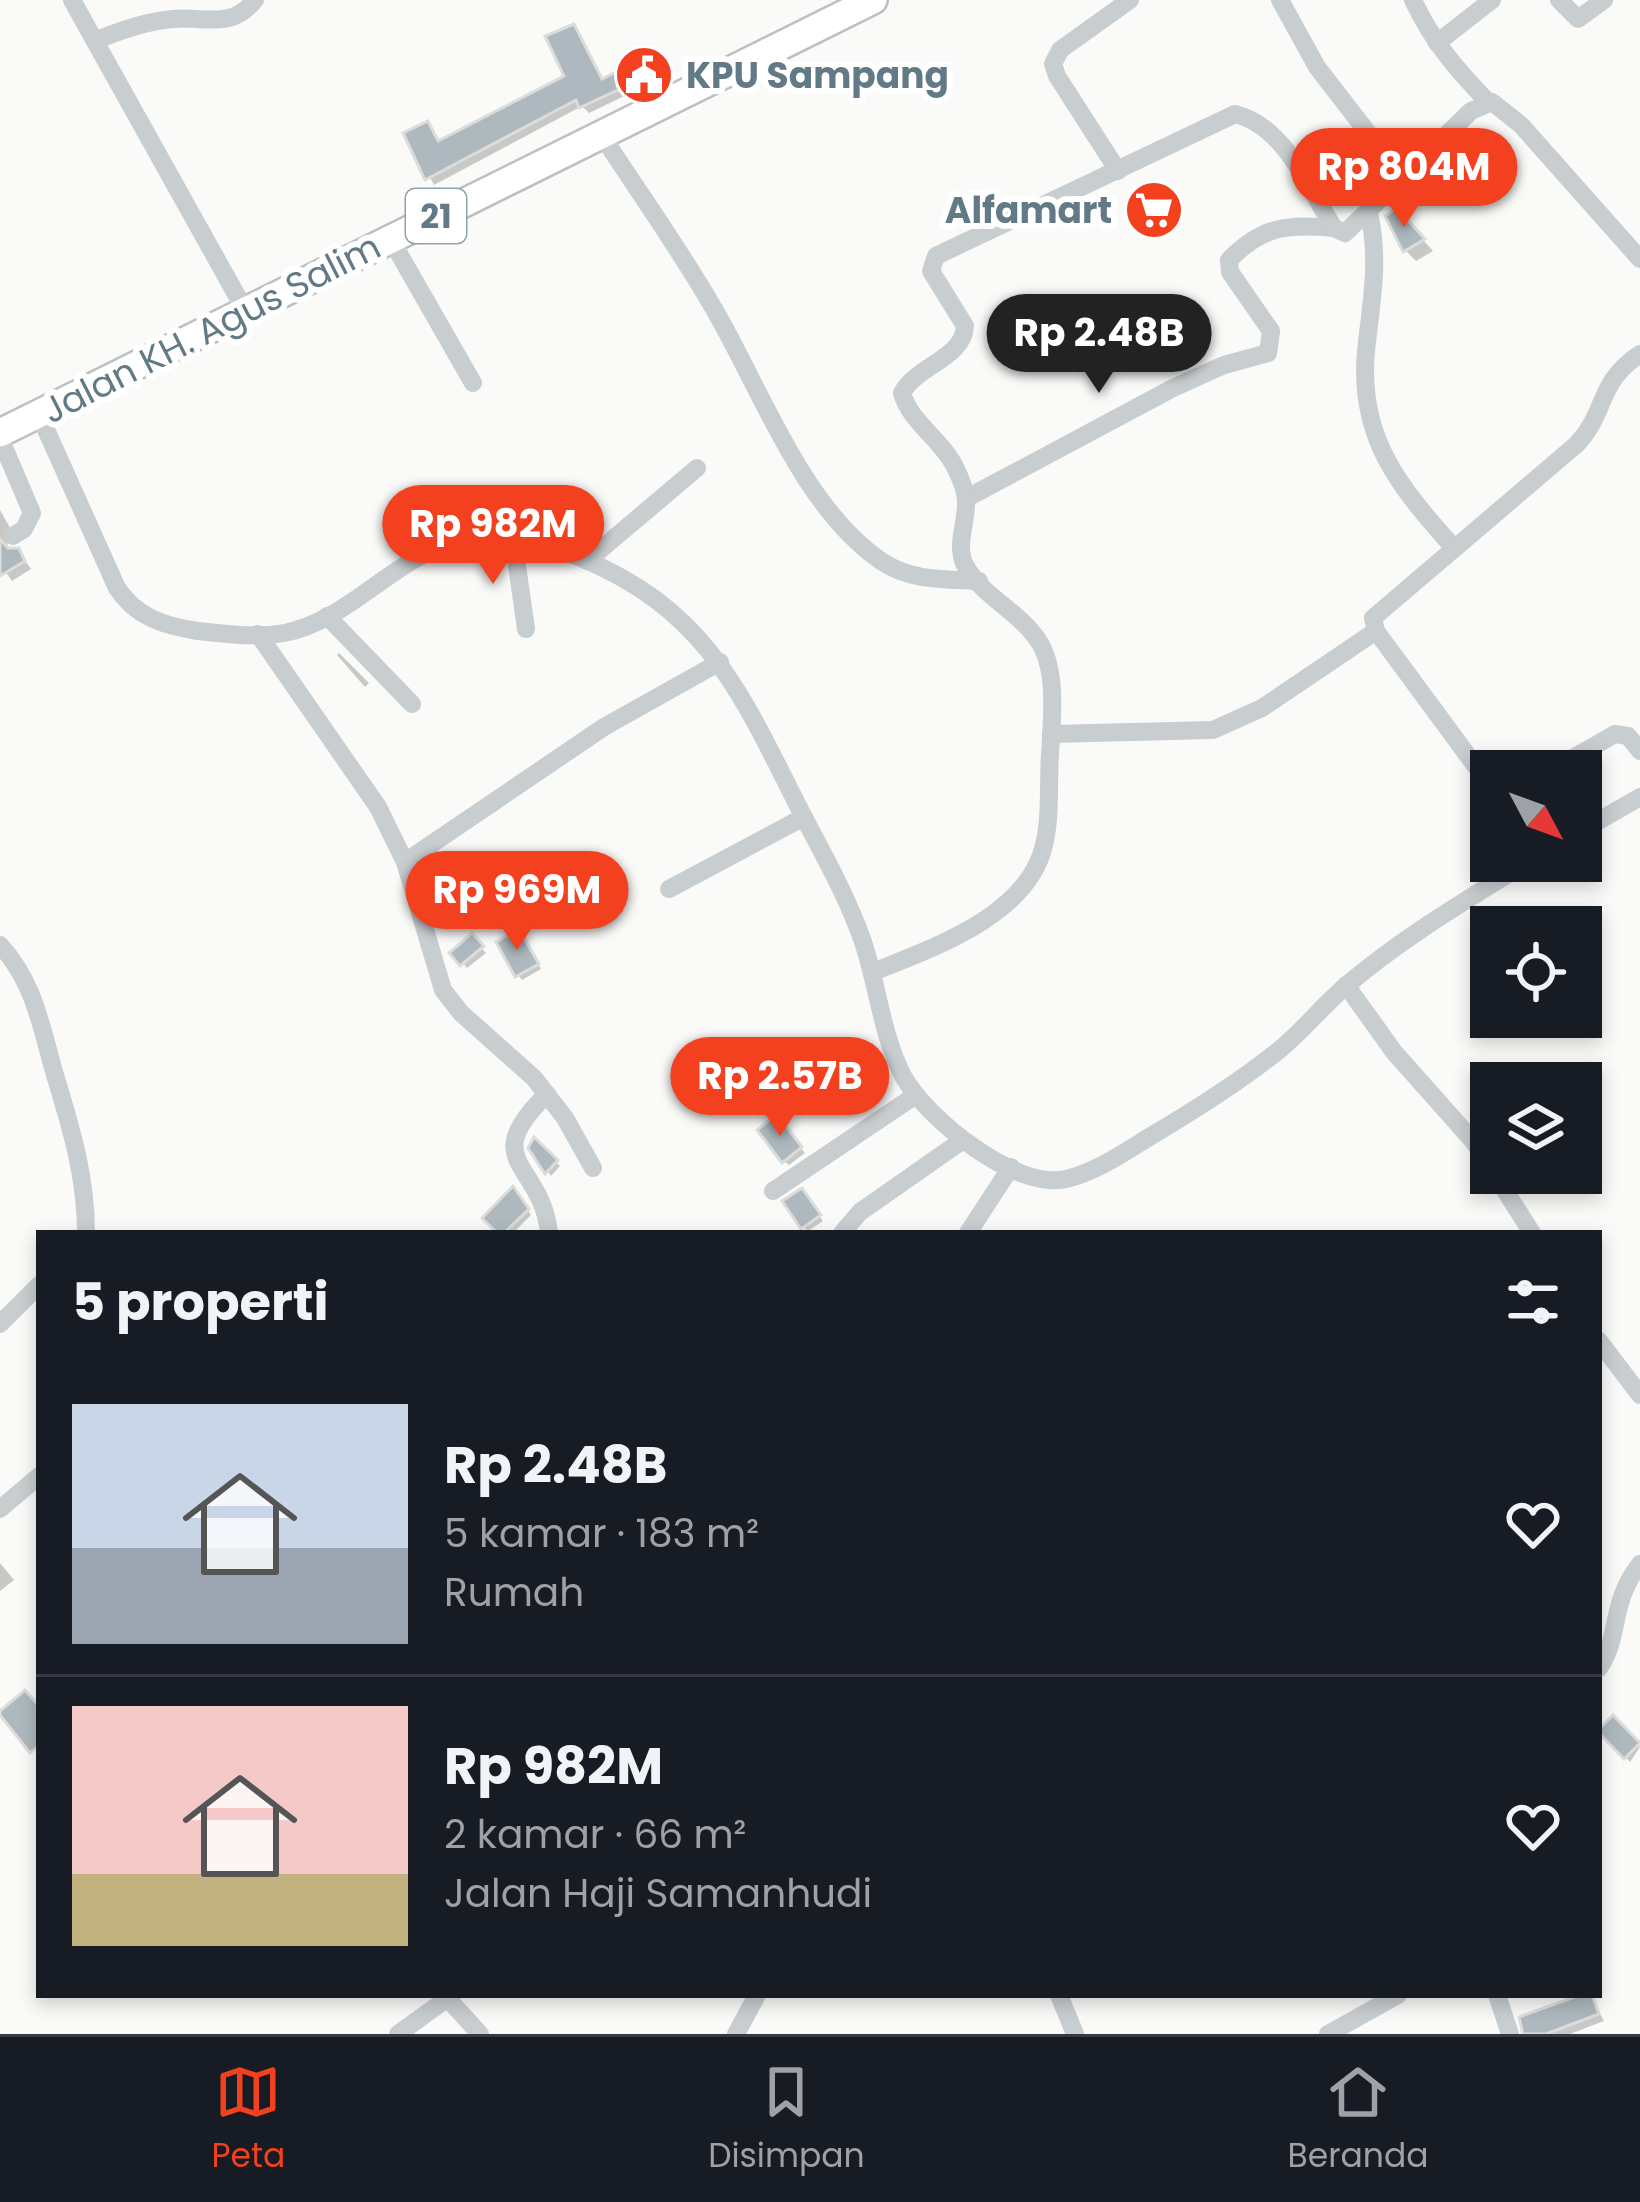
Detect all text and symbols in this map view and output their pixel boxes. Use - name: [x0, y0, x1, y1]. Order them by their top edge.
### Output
- public building icon: KPU Sampang: [613, 44, 675, 106]
- place label: KPU Sampang: [686, 50, 949, 101]
- pin: Rp 804M: [1293, 128, 1515, 230]
- text: Rp 804M: [1317, 139, 1491, 194]
- supermarket icon: Alfamart: [1123, 179, 1185, 241]
- place label: Alfamart: [945, 185, 1112, 236]
- road number: 21: [406, 189, 466, 243]
- street label: Jalan KH. Agus Salim: [33, 221, 389, 436]
- pin: Rp 2.48B: [975, 294, 1223, 396]
- text: Rp 2.48B: [1014, 305, 1184, 360]
- pin: Rp 982M: [382, 485, 604, 587]
- text: Rp 982M: [409, 496, 577, 551]
- north arrow: [1470, 750, 1602, 882]
- map controls: [1470, 750, 1602, 1194]
- pin: Rp 969M: [406, 851, 628, 953]
- text: Rp 969M: [433, 862, 601, 917]
- button: locate: [1470, 906, 1602, 1038]
- pin: Rp 2.57B: [656, 1037, 904, 1139]
- text: Rp 2.57B: [697, 1048, 863, 1103]
- button: layers: [1470, 1062, 1602, 1194]
- text: 5 properti: [72, 1266, 329, 1338]
- icon: filters: [1500, 1269, 1566, 1335]
- text: Rp 2.48B: [444, 1429, 667, 1501]
- icon: home: [168, 1452, 312, 1596]
- icon: heart: [1500, 1491, 1566, 1557]
- text: 5 kamar · 183 m²: [444, 1506, 759, 1561]
- text: Rumah: [444, 1565, 584, 1620]
- text: Rp 982M: [444, 1730, 663, 1802]
- icon: home: [168, 1754, 312, 1898]
- icon: heart: [1500, 1793, 1566, 1859]
- text: 2 kamar · 66 m²: [444, 1807, 746, 1862]
- text: Jalan Haji Samanhudi: [444, 1866, 872, 1921]
- tab: Peta: [211, 2059, 285, 2181]
- tab: Disimpan: [708, 2059, 865, 2181]
- tab: Beranda: [1288, 2059, 1429, 2181]

